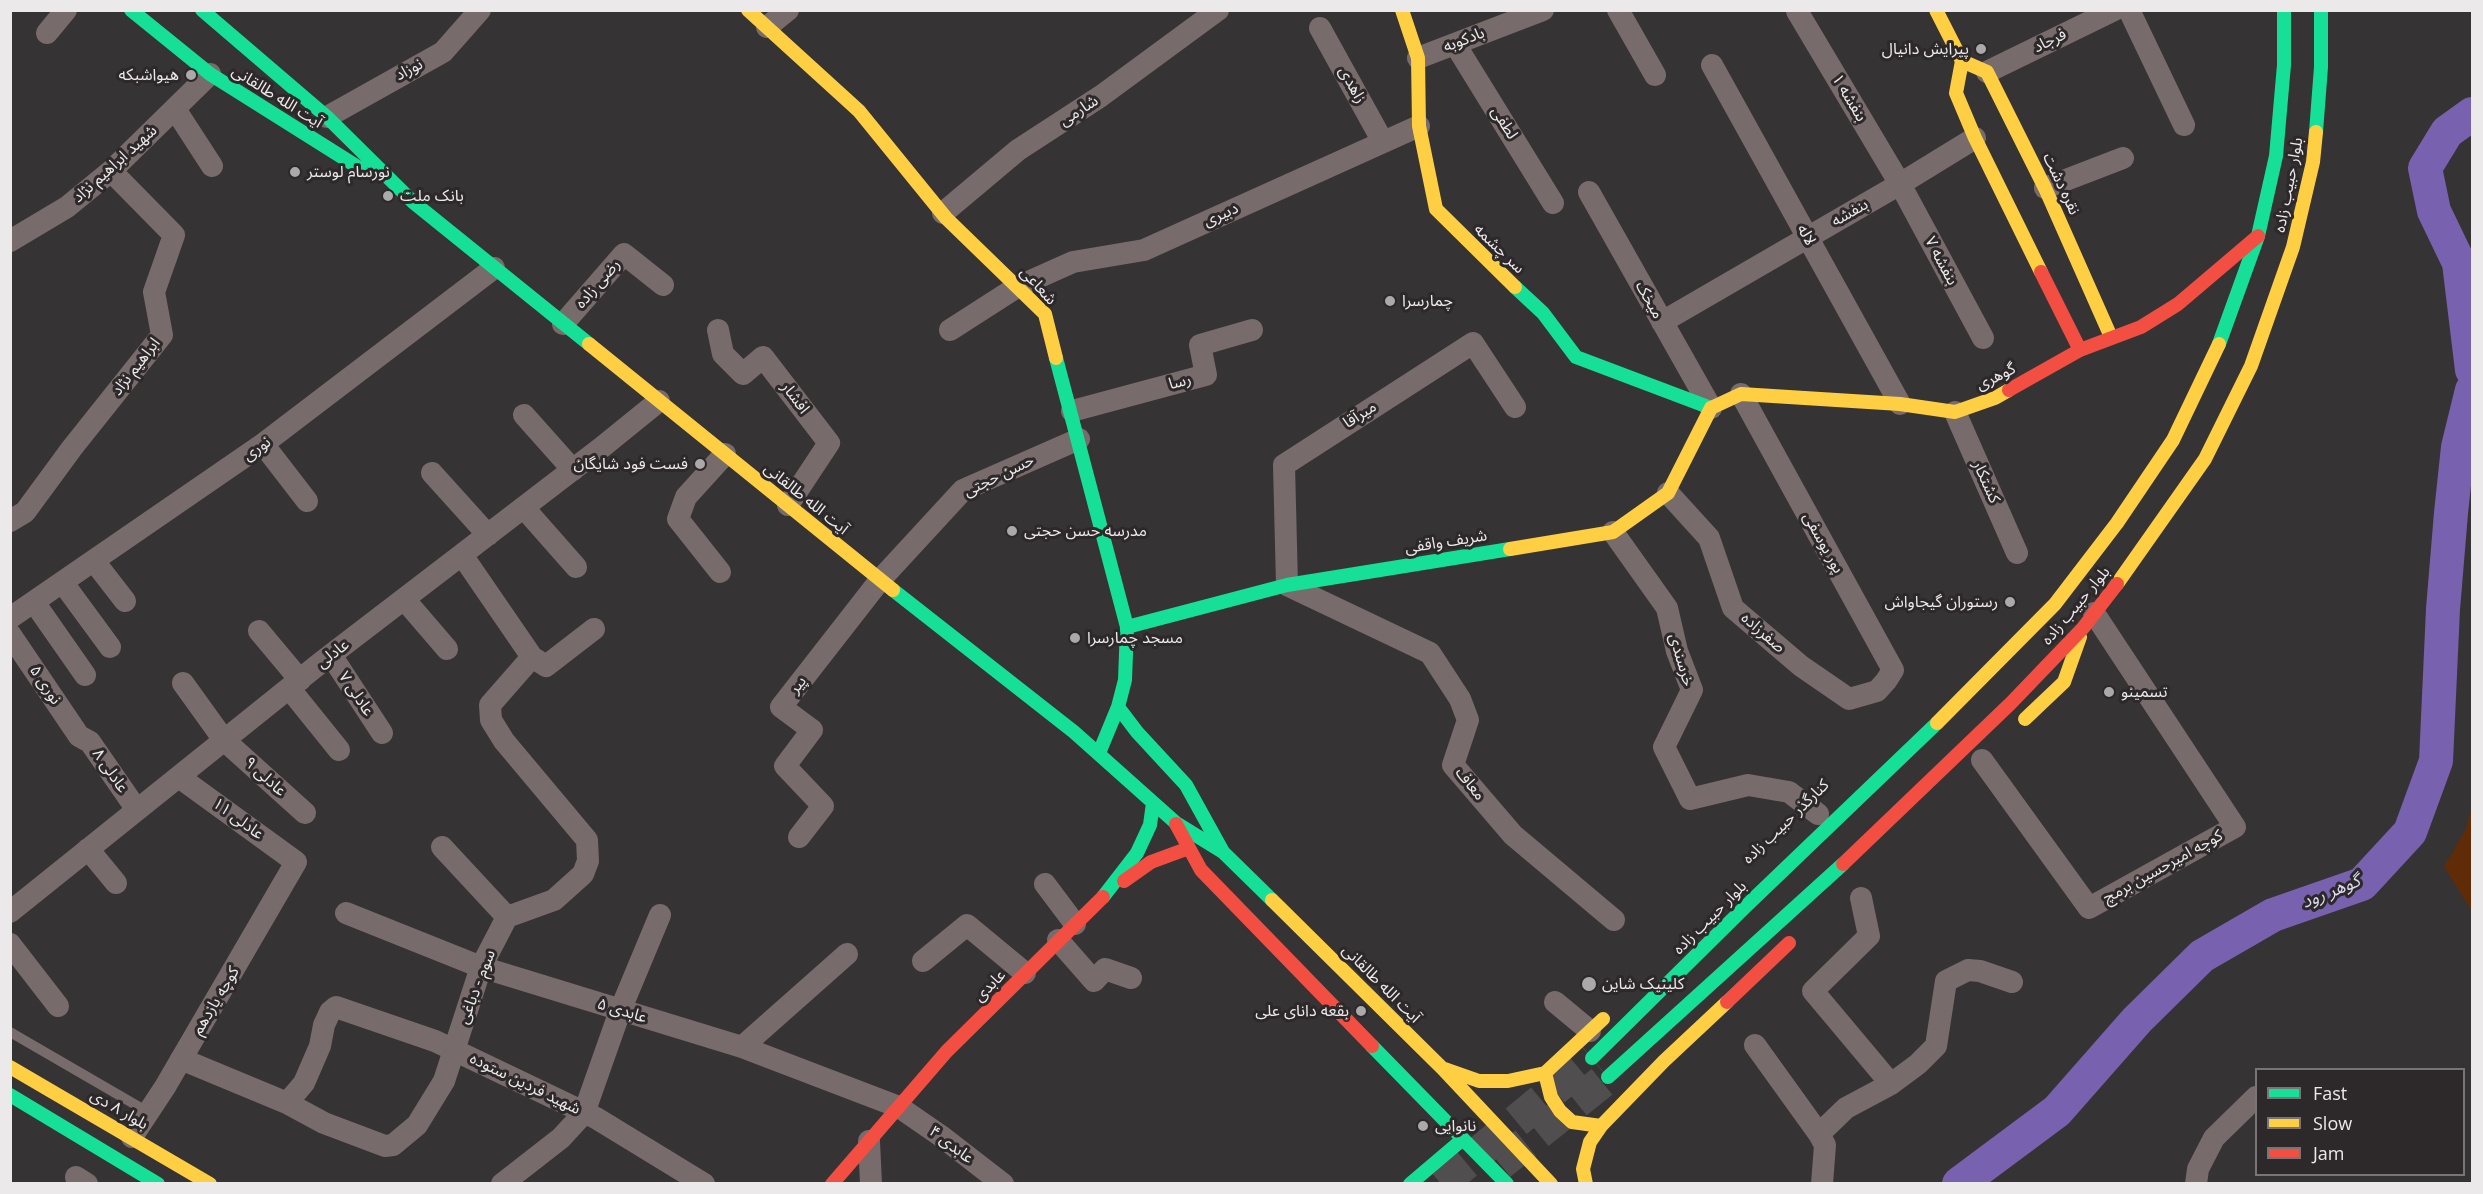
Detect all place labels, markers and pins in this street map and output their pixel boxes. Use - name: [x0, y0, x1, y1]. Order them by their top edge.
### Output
- place label: پیرایش دانیال: [1882, 39, 1969, 59]
- marker: پیرایش دانیال: [1974, 42, 1988, 56]
- place label: هیواشبکه: [119, 65, 179, 85]
- marker: هیواشبکه: [184, 68, 198, 82]
- place label: نورسام لوستر: [307, 162, 390, 182]
- marker: نورسام لوستر: [288, 165, 302, 179]
- place label: بانک ملت: [400, 186, 464, 206]
- marker: بانک ملت: [381, 189, 395, 203]
- place label: چمارسرا: [1402, 291, 1453, 311]
- marker: چمارسرا: [1383, 294, 1397, 308]
- place label: فست فود شایگان: [573, 454, 688, 474]
- marker: فست فود شایگان: [693, 457, 707, 471]
- place label: مدرسه حسن حجتی: [1024, 521, 1147, 541]
- marker: مدرسه حسن حجتی: [1005, 524, 1019, 538]
- place label: رستوران گیجاواش: [1884, 592, 1998, 612]
- marker: رستوران گیجاواش: [2003, 595, 2017, 609]
- place label: مسجد چمارسرا: [1087, 628, 1183, 648]
- marker: مسجد چمارسرا: [1068, 631, 1082, 645]
- place label: تسمینو: [2121, 682, 2168, 702]
- marker: تسمینو: [2102, 685, 2116, 699]
- place label: کلینیک شاین: [1602, 974, 1684, 994]
- marker: کلینیک شاین: [1580, 975, 1598, 993]
- place label: بقعه دانای علی: [1255, 1001, 1349, 1021]
- marker: بقعه دانای علی: [1354, 1004, 1368, 1018]
- place label: نانوایی: [1435, 1116, 1476, 1136]
- marker: نانوایی: [1416, 1119, 1430, 1133]

